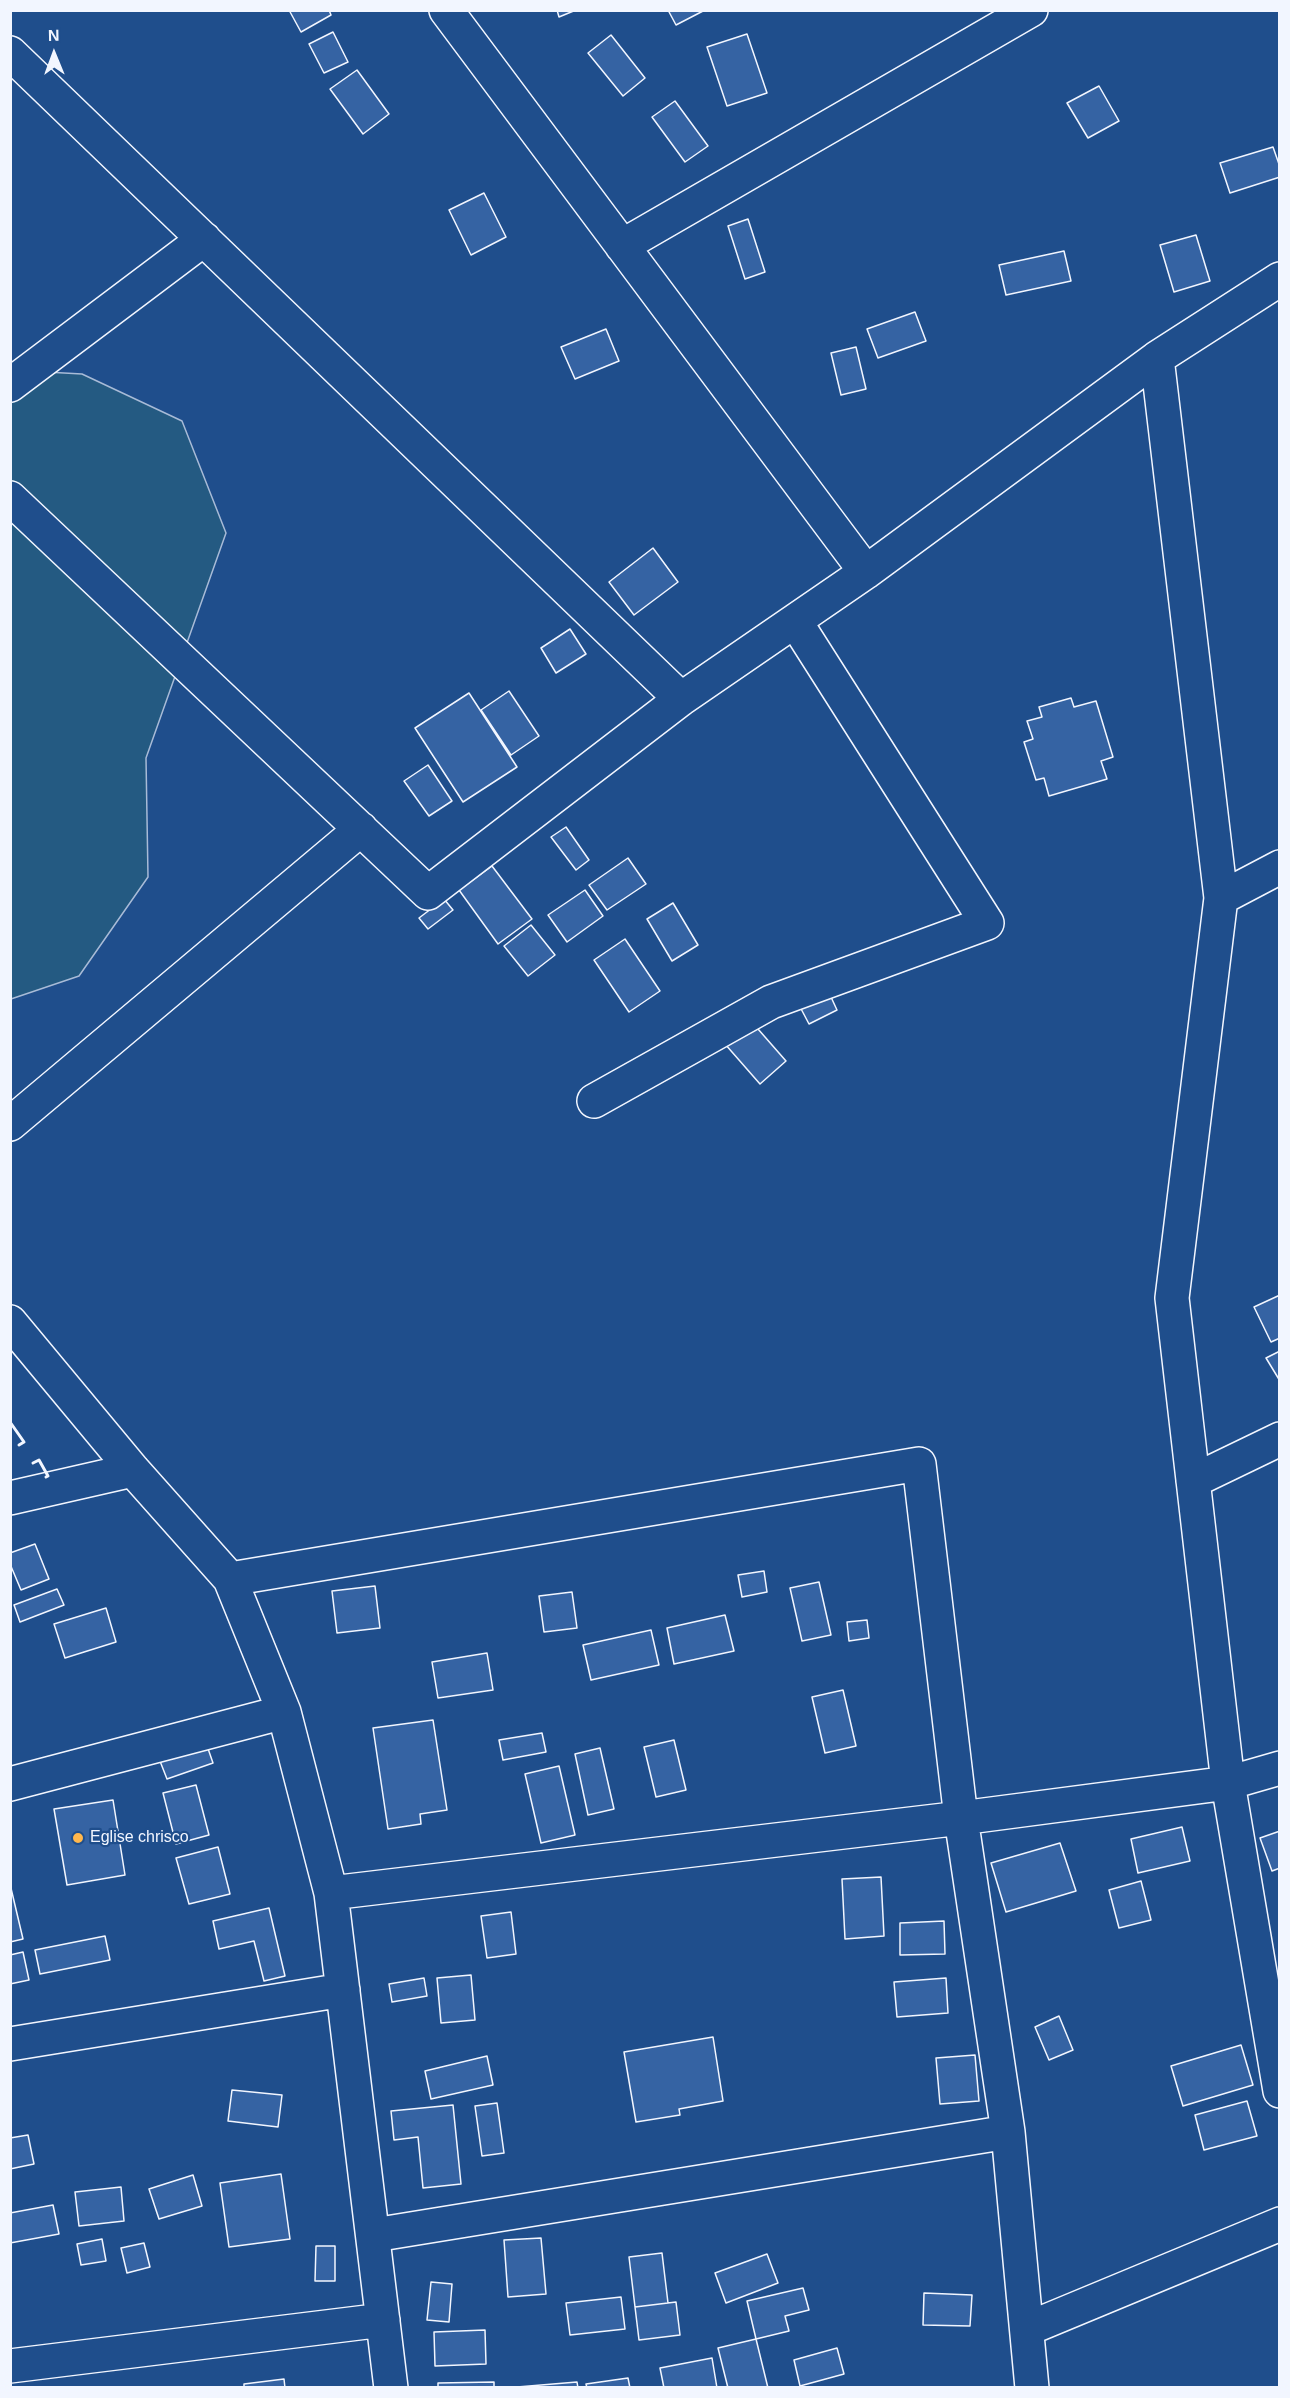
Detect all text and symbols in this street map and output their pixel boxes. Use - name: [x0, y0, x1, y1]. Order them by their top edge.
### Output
- north arrow: [24, 24, 84, 84]
- text: N: [48, 27, 60, 44]
- place label: Eglise chrisco: [90, 1828, 189, 1848]
- marker: Eglise chrisco: [71, 1831, 85, 1845]

